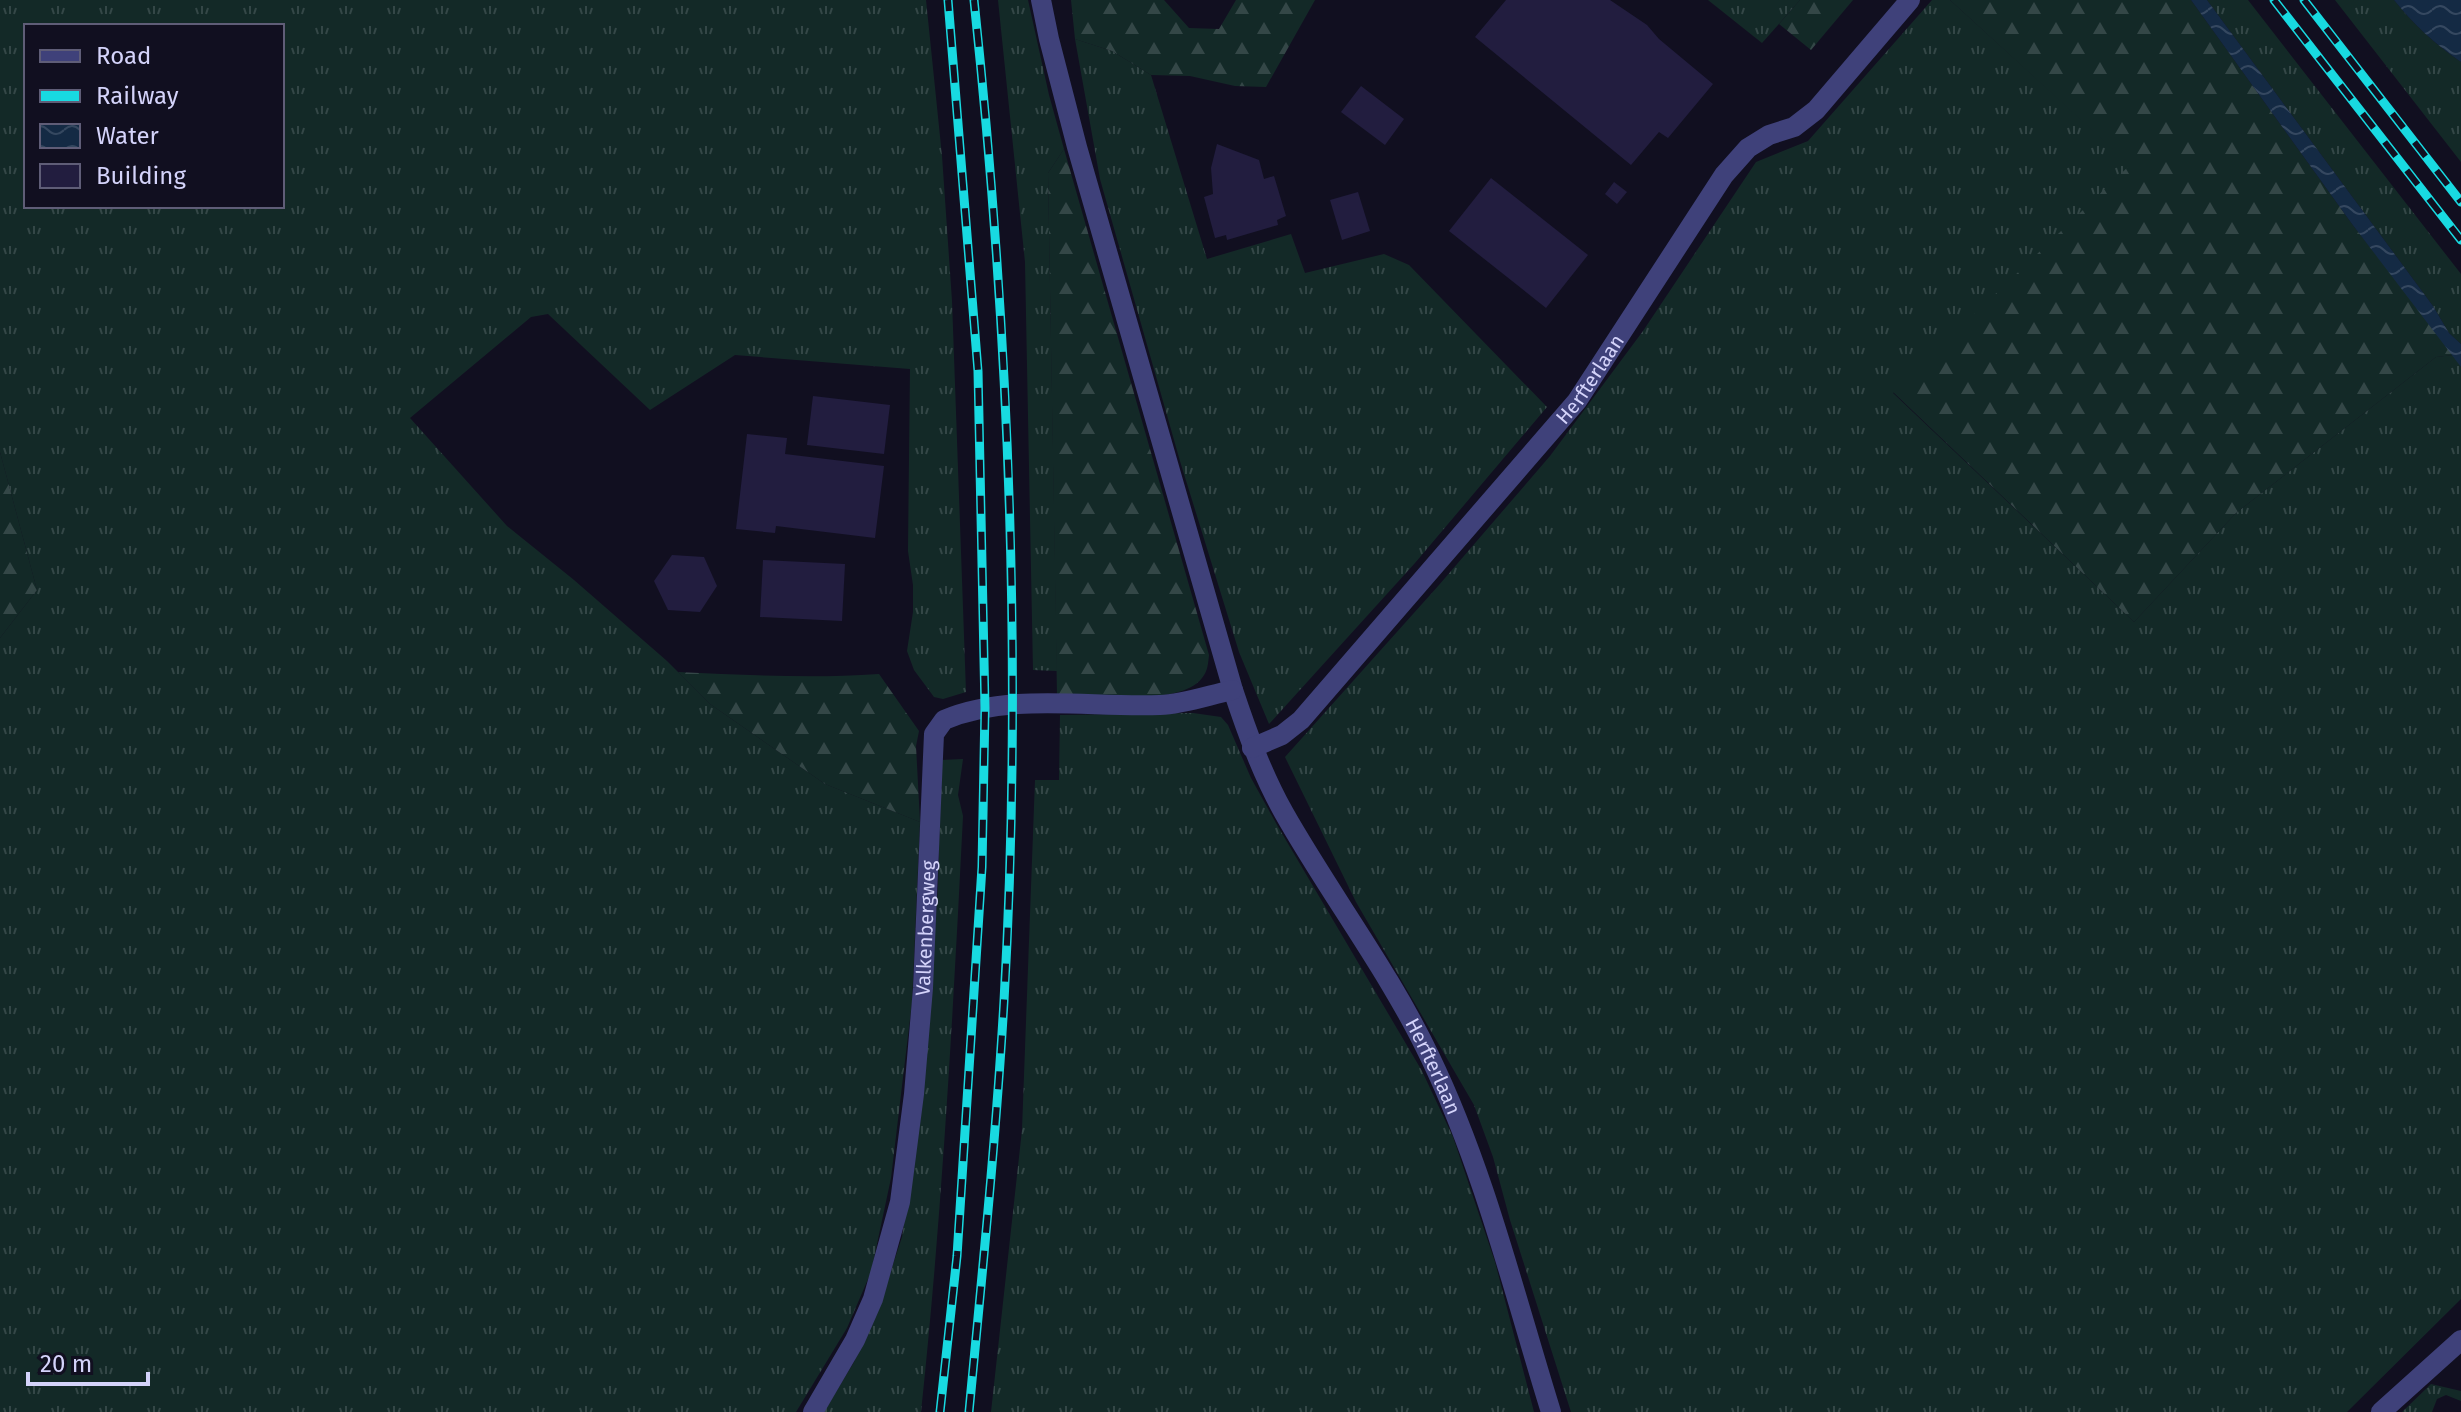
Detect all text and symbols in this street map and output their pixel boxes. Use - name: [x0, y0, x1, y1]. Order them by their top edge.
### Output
- legend: [24, 24, 284, 208]
- text: Road: [96, 42, 151, 70]
- text: Railway: [96, 82, 179, 110]
- text: Water: [96, 122, 160, 150]
- text: Building: [96, 162, 186, 190]
- street label: Herfterlaan: [1551, 330, 1629, 429]
- street label: Valkenbergweg: [910, 859, 941, 997]
- street label: Herfterlaan: [1400, 1014, 1466, 1118]
- scale bar: [28, 1336, 148, 1386]
- text: 20 m: [40, 1350, 92, 1378]

